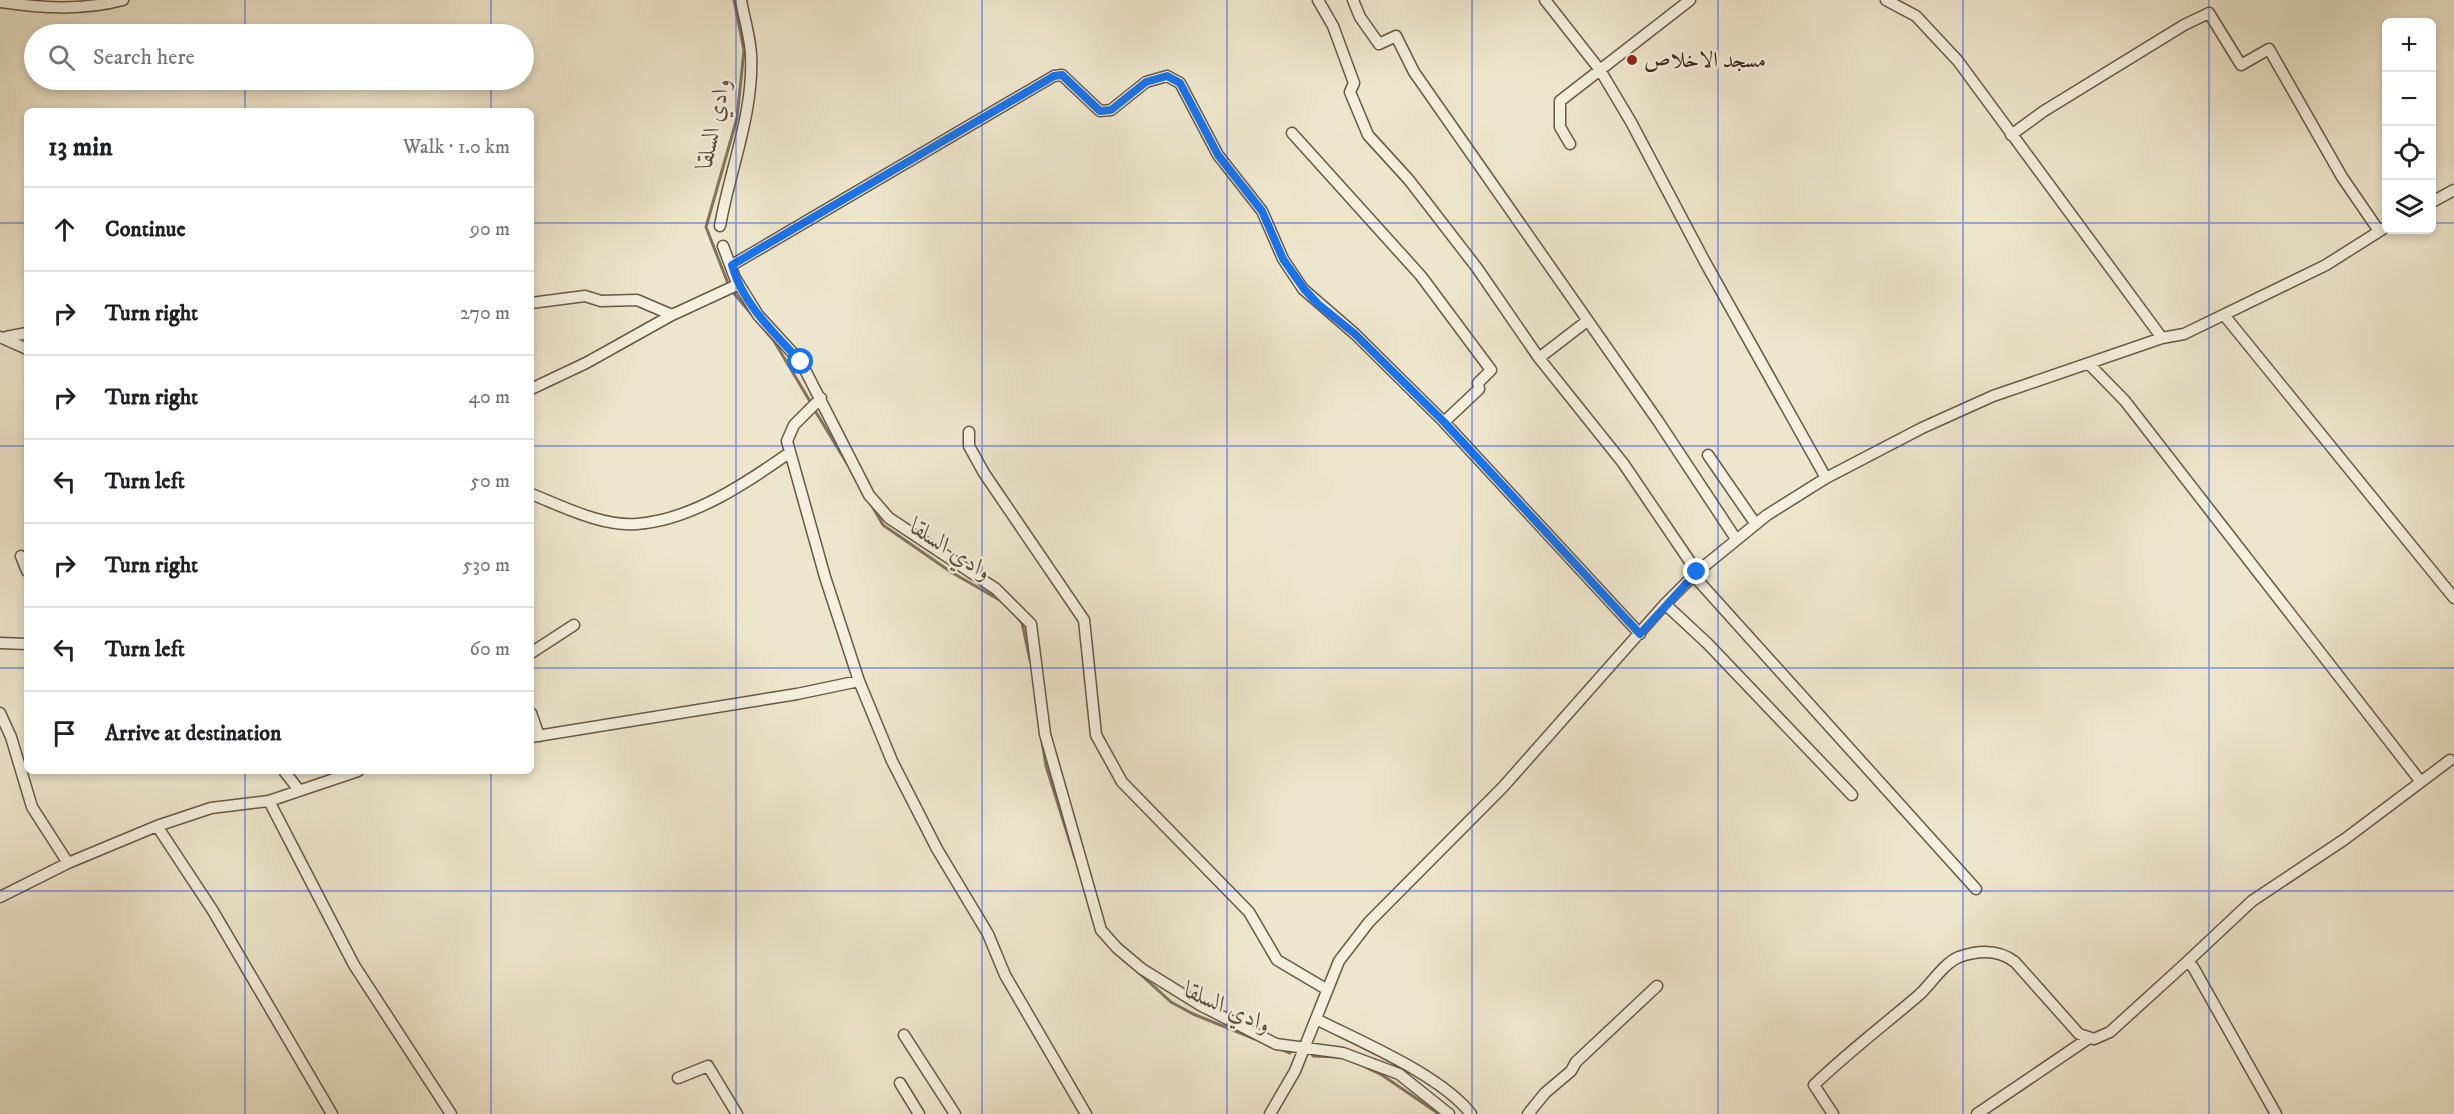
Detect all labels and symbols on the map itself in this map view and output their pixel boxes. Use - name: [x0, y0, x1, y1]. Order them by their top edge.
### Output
- place label: مسجد الاخلاص: [1644, 47, 1766, 74]
- marker: مسجد الاخلاص: [1625, 53, 1639, 67]
- water label: وادي السلقا: [689, 75, 741, 173]
- route start: [787, 348, 813, 374]
- water label: وادي السلقا: [901, 511, 998, 590]
- route end: [1683, 558, 1709, 584]
- water label: وادي السلقا: [1177, 975, 1276, 1043]

